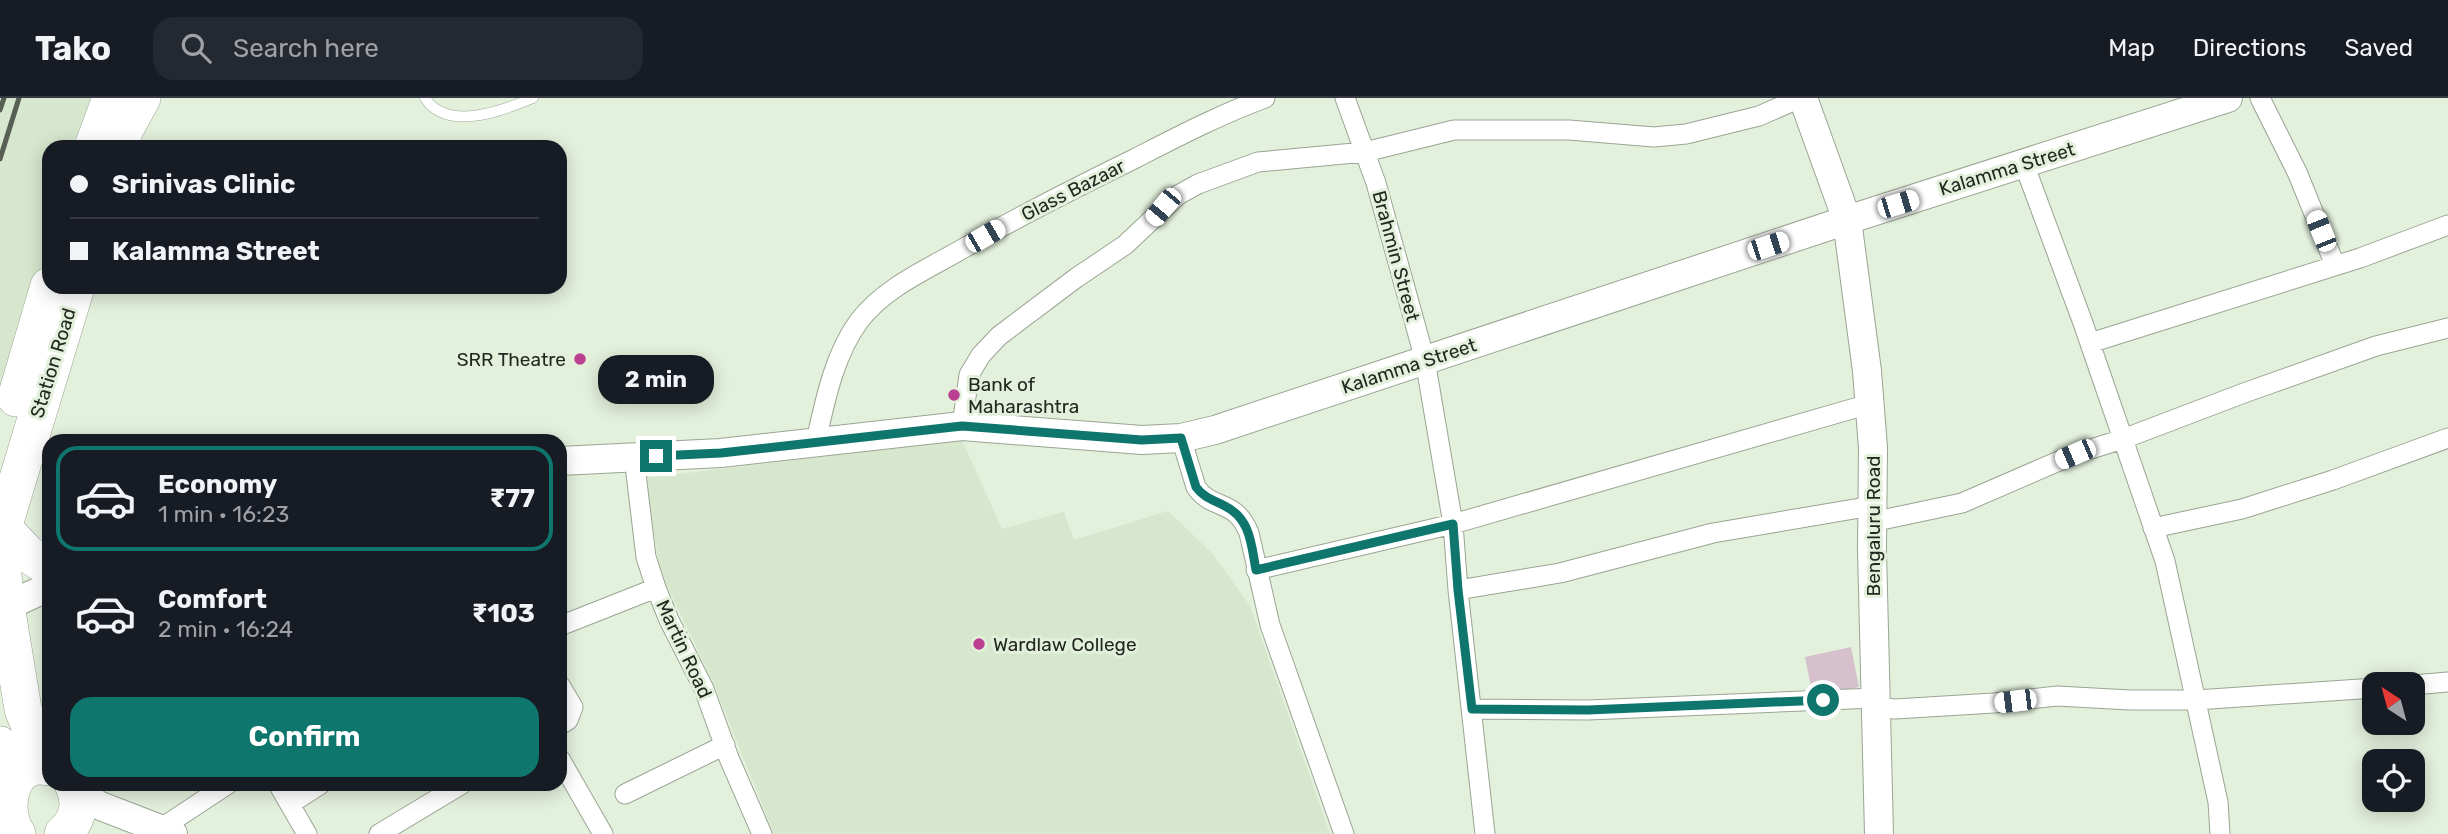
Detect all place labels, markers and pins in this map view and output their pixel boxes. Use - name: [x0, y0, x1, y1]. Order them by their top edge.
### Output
- place label: SRR Theatre: [457, 348, 566, 371]
- marker: SRR Theatre: [572, 351, 588, 367]
- place label: Bank of Maharashtra: [968, 373, 1079, 418]
- marker: Bank of Maharashtra: [946, 387, 962, 403]
- place label: Wardlaw College: [993, 633, 1137, 656]
- marker: Wardlaw College: [971, 636, 987, 652]

